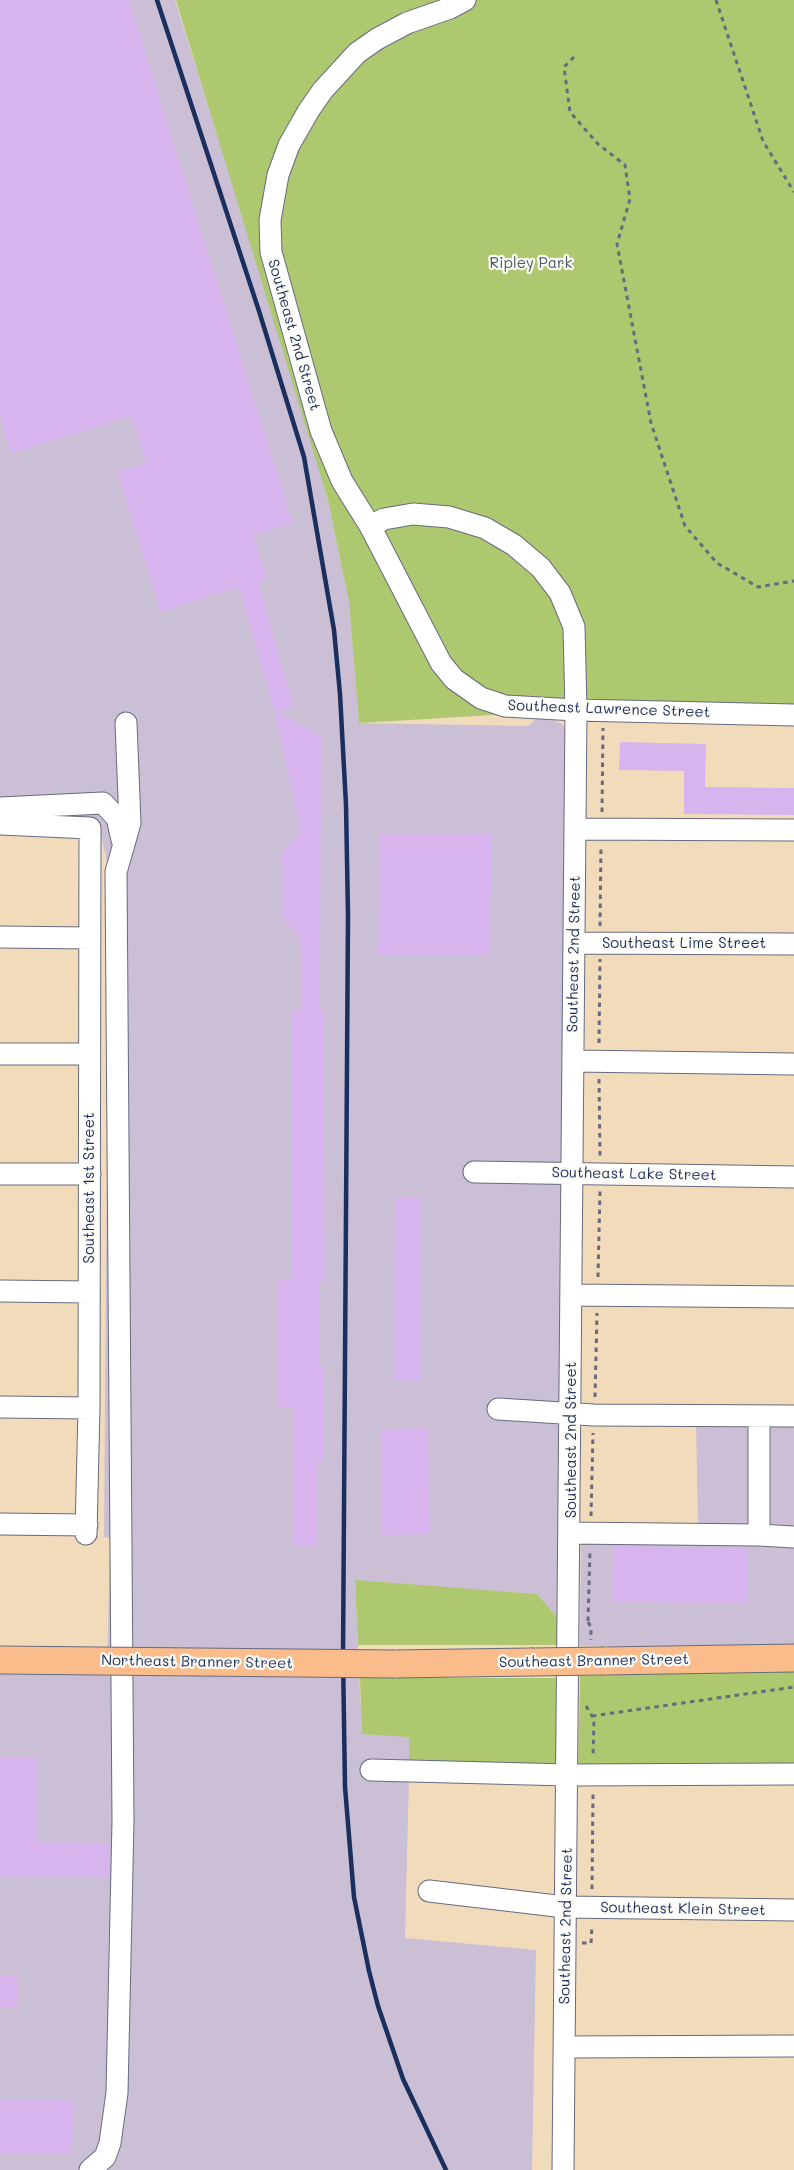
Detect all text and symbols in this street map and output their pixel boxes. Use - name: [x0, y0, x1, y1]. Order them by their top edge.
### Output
- park label: Ripley Park: [489, 254, 573, 272]
- street label: Southeast 2nd Street: [264, 257, 324, 413]
- street label: Southeast Lawrence Street: [507, 696, 711, 722]
- street label: Southeast 2nd Street: [564, 876, 584, 1032]
- street label: Southeast Lime Street: [602, 934, 766, 952]
- street label: Southeast 1st Street: [80, 1112, 98, 1264]
- street label: Southeast Lake Street: [551, 1164, 717, 1184]
- street label: Southeast 2nd Street: [562, 1362, 580, 1518]
- street label: Southeast Branner Street: [499, 1650, 689, 1672]
- street label: Northeast Branner Street: [101, 1651, 293, 1673]
- street label: Southeast 2nd Street: [556, 1848, 576, 2004]
- street label: Southeast Klein Street: [600, 1899, 766, 1919]

